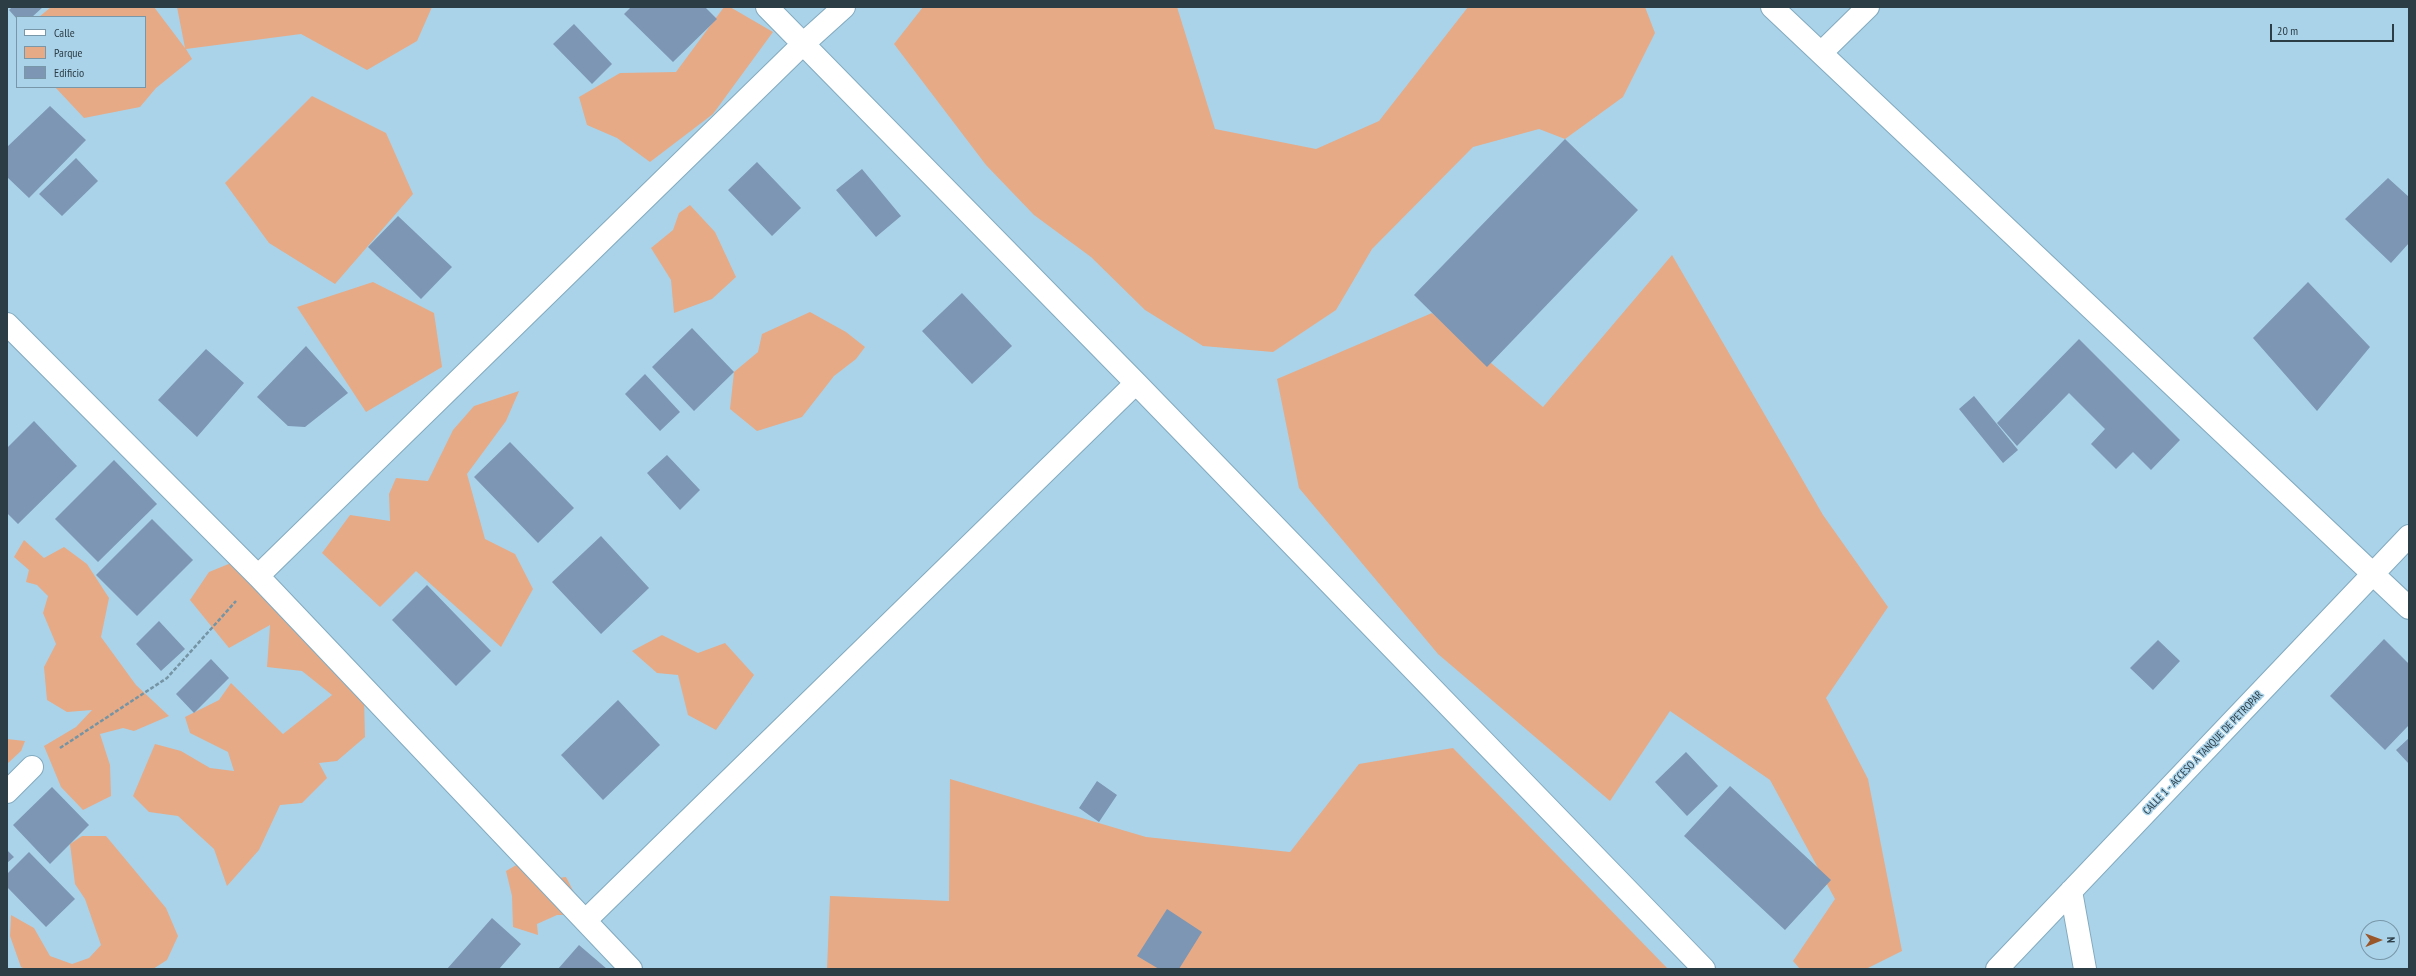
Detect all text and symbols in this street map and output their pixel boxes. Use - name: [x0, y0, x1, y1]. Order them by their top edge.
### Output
- legend: [16, 16, 146, 88]
- scale bar: [2272, 16, 2396, 42]
- text: 20 m: [2277, 23, 2298, 38]
- text: Calle: [54, 25, 75, 40]
- text: Parque: [54, 45, 83, 60]
- text: Edificio: [54, 65, 84, 80]
- street label: CALLE 1 - ACCESO A TANQUE DE PETROPAR: [2140, 688, 2266, 818]
- north arrow: [2360, 920, 2400, 960]
- text: N: [2384, 937, 2398, 943]

